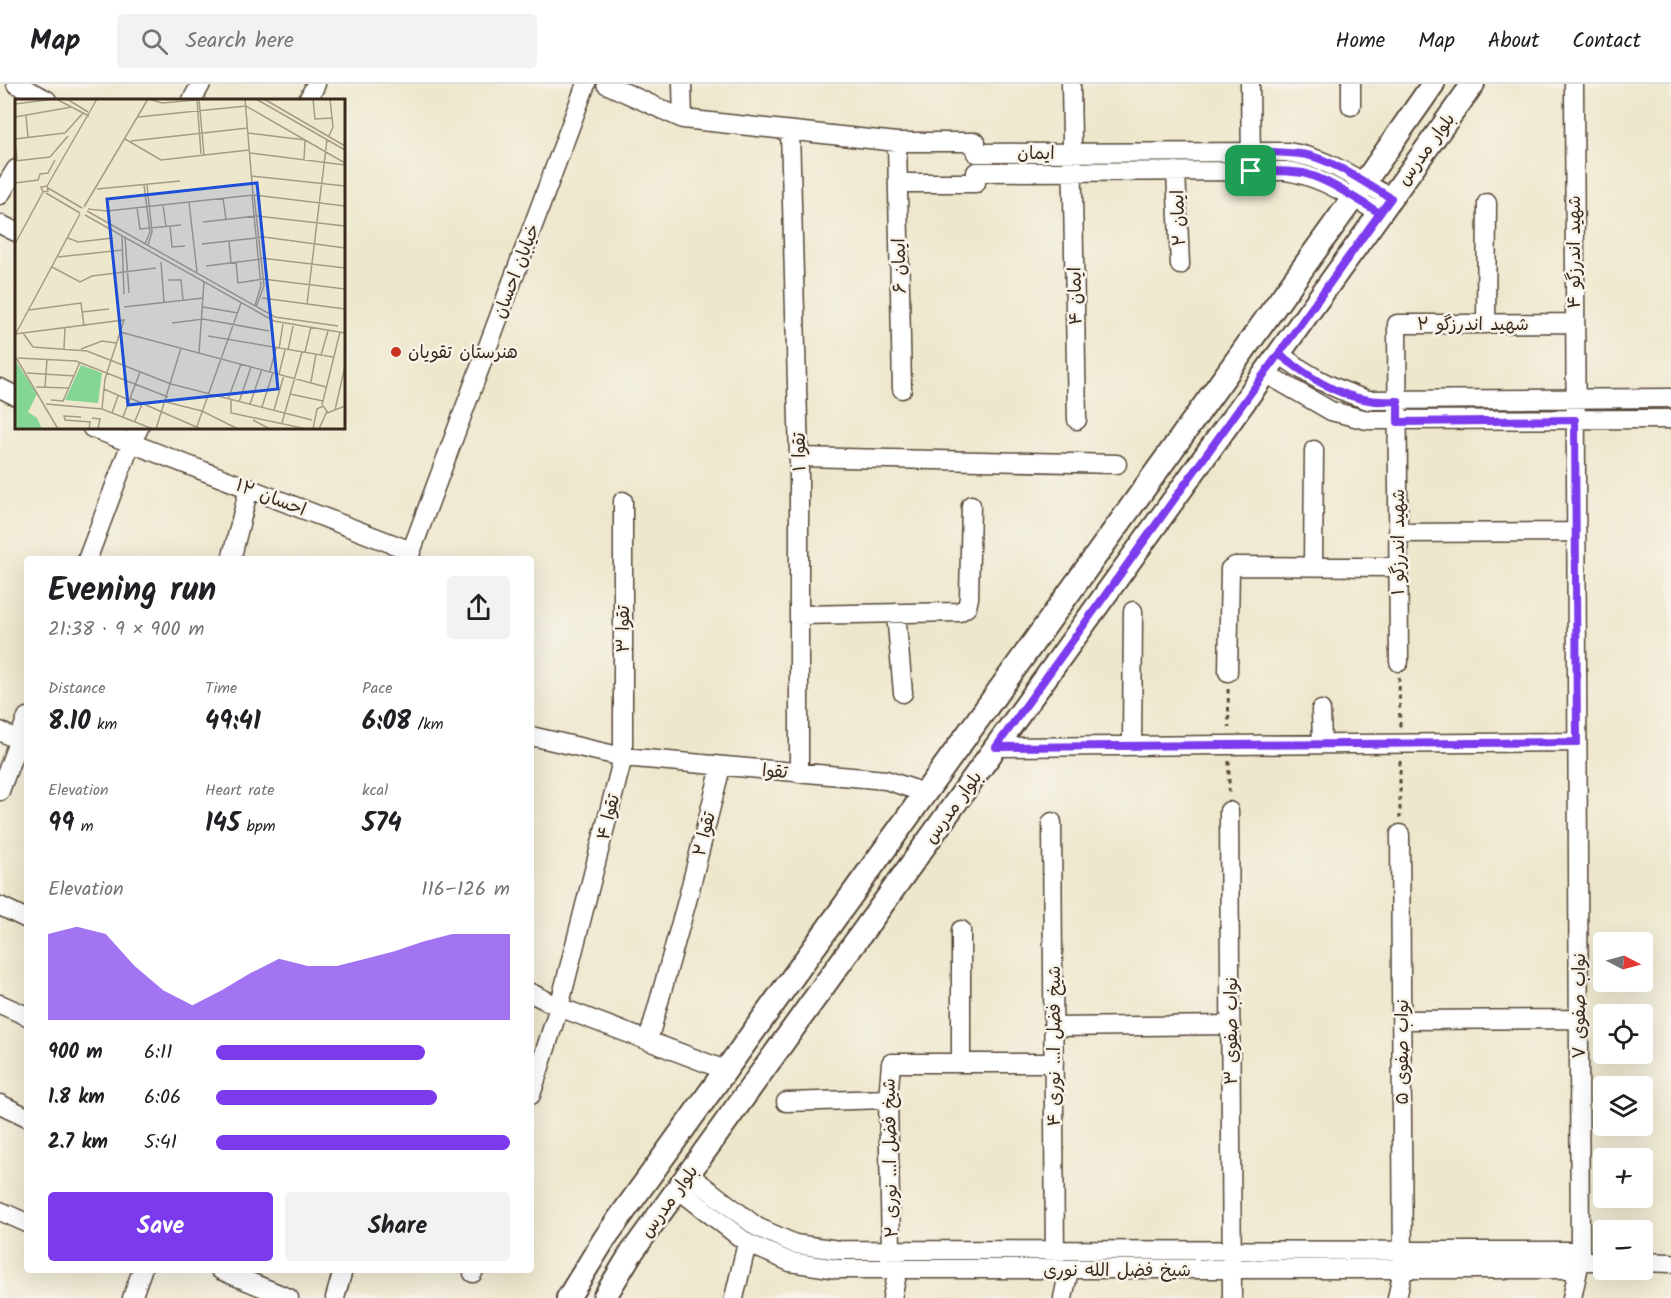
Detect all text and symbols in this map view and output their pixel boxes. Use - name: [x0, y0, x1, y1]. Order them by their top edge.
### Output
- search box: [117, 14, 537, 68]
- text: Map: [30, 19, 81, 64]
- text: Search here: [186, 24, 294, 59]
- icon: search: [138, 25, 171, 58]
- text: Home: [1336, 25, 1385, 58]
- text: Map: [1418, 25, 1455, 58]
- text: About: [1488, 25, 1539, 58]
- text: Contact: [1572, 25, 1641, 58]
- inset map: [15, 99, 345, 429]
- street label: بلوار مدرس: [1391, 107, 1464, 193]
- street label: ایمان: [1017, 140, 1055, 169]
- pin: [1225, 145, 1276, 196]
- icon: arrive: [1234, 154, 1267, 187]
- street label: ایمان ۲: [1164, 189, 1195, 247]
- street label: شهید اندرزگو ۴: [1561, 195, 1590, 309]
- street label: خیابان احسان: [486, 220, 549, 323]
- street label: ایمان ۶: [886, 238, 915, 294]
- street label: ایمان ۴: [1061, 267, 1092, 325]
- street label: شهید اندرزگو ۲: [1417, 311, 1529, 340]
- place label: هنرستان تقویان: [408, 339, 518, 368]
- marker: هنرستان تقویان: [389, 345, 403, 359]
- street label: تقوا ۱: [786, 431, 815, 472]
- street label: احسان ۱۲: [231, 472, 310, 525]
- street label: شهید اندرزگو ۱: [1385, 489, 1414, 595]
- text: Evening run: [48, 565, 216, 618]
- button: share: [447, 576, 510, 639]
- street label: تقوا ۳: [610, 604, 639, 653]
- text: 21:38 · 9 × 900 m: [48, 614, 204, 646]
- text: Distance: [48, 676, 106, 701]
- text: Time: [205, 676, 237, 701]
- text: Pace: [362, 676, 393, 701]
- text: 8.10: [48, 701, 91, 743]
- text: 49:41: [205, 701, 261, 743]
- text: 6:08: [362, 701, 411, 743]
- text: km: [91, 712, 117, 737]
- text: /km: [411, 712, 444, 737]
- street label: تقوا: [761, 757, 789, 788]
- street label: بلوار مدرس: [918, 765, 991, 851]
- text: Elevation: [48, 778, 109, 803]
- text: Heart rate: [205, 778, 275, 803]
- text: kcal: [362, 778, 388, 803]
- street label: تقوا ۴: [590, 791, 629, 843]
- text: 99: [48, 803, 74, 845]
- text: 145: [205, 803, 240, 845]
- text: 574: [362, 803, 402, 845]
- street label: تقوا ۲: [686, 808, 725, 860]
- text: m: [74, 814, 93, 839]
- text: bpm: [240, 814, 275, 839]
- text: Elevation: [48, 874, 124, 906]
- text: 116–126 m: [421, 874, 510, 906]
- north arrow: [1593, 932, 1653, 992]
- map controls: [1593, 932, 1653, 1280]
- street label: نواب صفوی ۷: [1566, 953, 1595, 1059]
- street label: شیخ فضل ا... نوری ۴: [1041, 966, 1070, 1126]
- street label: نواب صفوی ۳: [1218, 977, 1247, 1085]
- street label: نواب صفوی ۵: [1389, 999, 1418, 1105]
- button: locate: [1593, 1004, 1653, 1064]
- text: 900 m: [48, 1037, 103, 1069]
- text: 6:11: [144, 1037, 173, 1069]
- button: layers: [1593, 1076, 1653, 1136]
- street label: شیخ فضل ا... نوری ۲: [876, 1078, 907, 1238]
- text: 1.8 km: [48, 1082, 105, 1114]
- text: 6:06: [144, 1082, 181, 1114]
- text: 2.7 km: [48, 1127, 108, 1159]
- text: 5:41: [144, 1127, 177, 1159]
- button: +: [1593, 1148, 1653, 1208]
- street label: بلوار مدرس: [634, 1159, 707, 1245]
- button: Save: [48, 1192, 273, 1261]
- button: Share: [285, 1192, 510, 1261]
- button: −: [1593, 1220, 1653, 1280]
- street label: شیخ فضل الله نوری: [1043, 1257, 1191, 1286]

